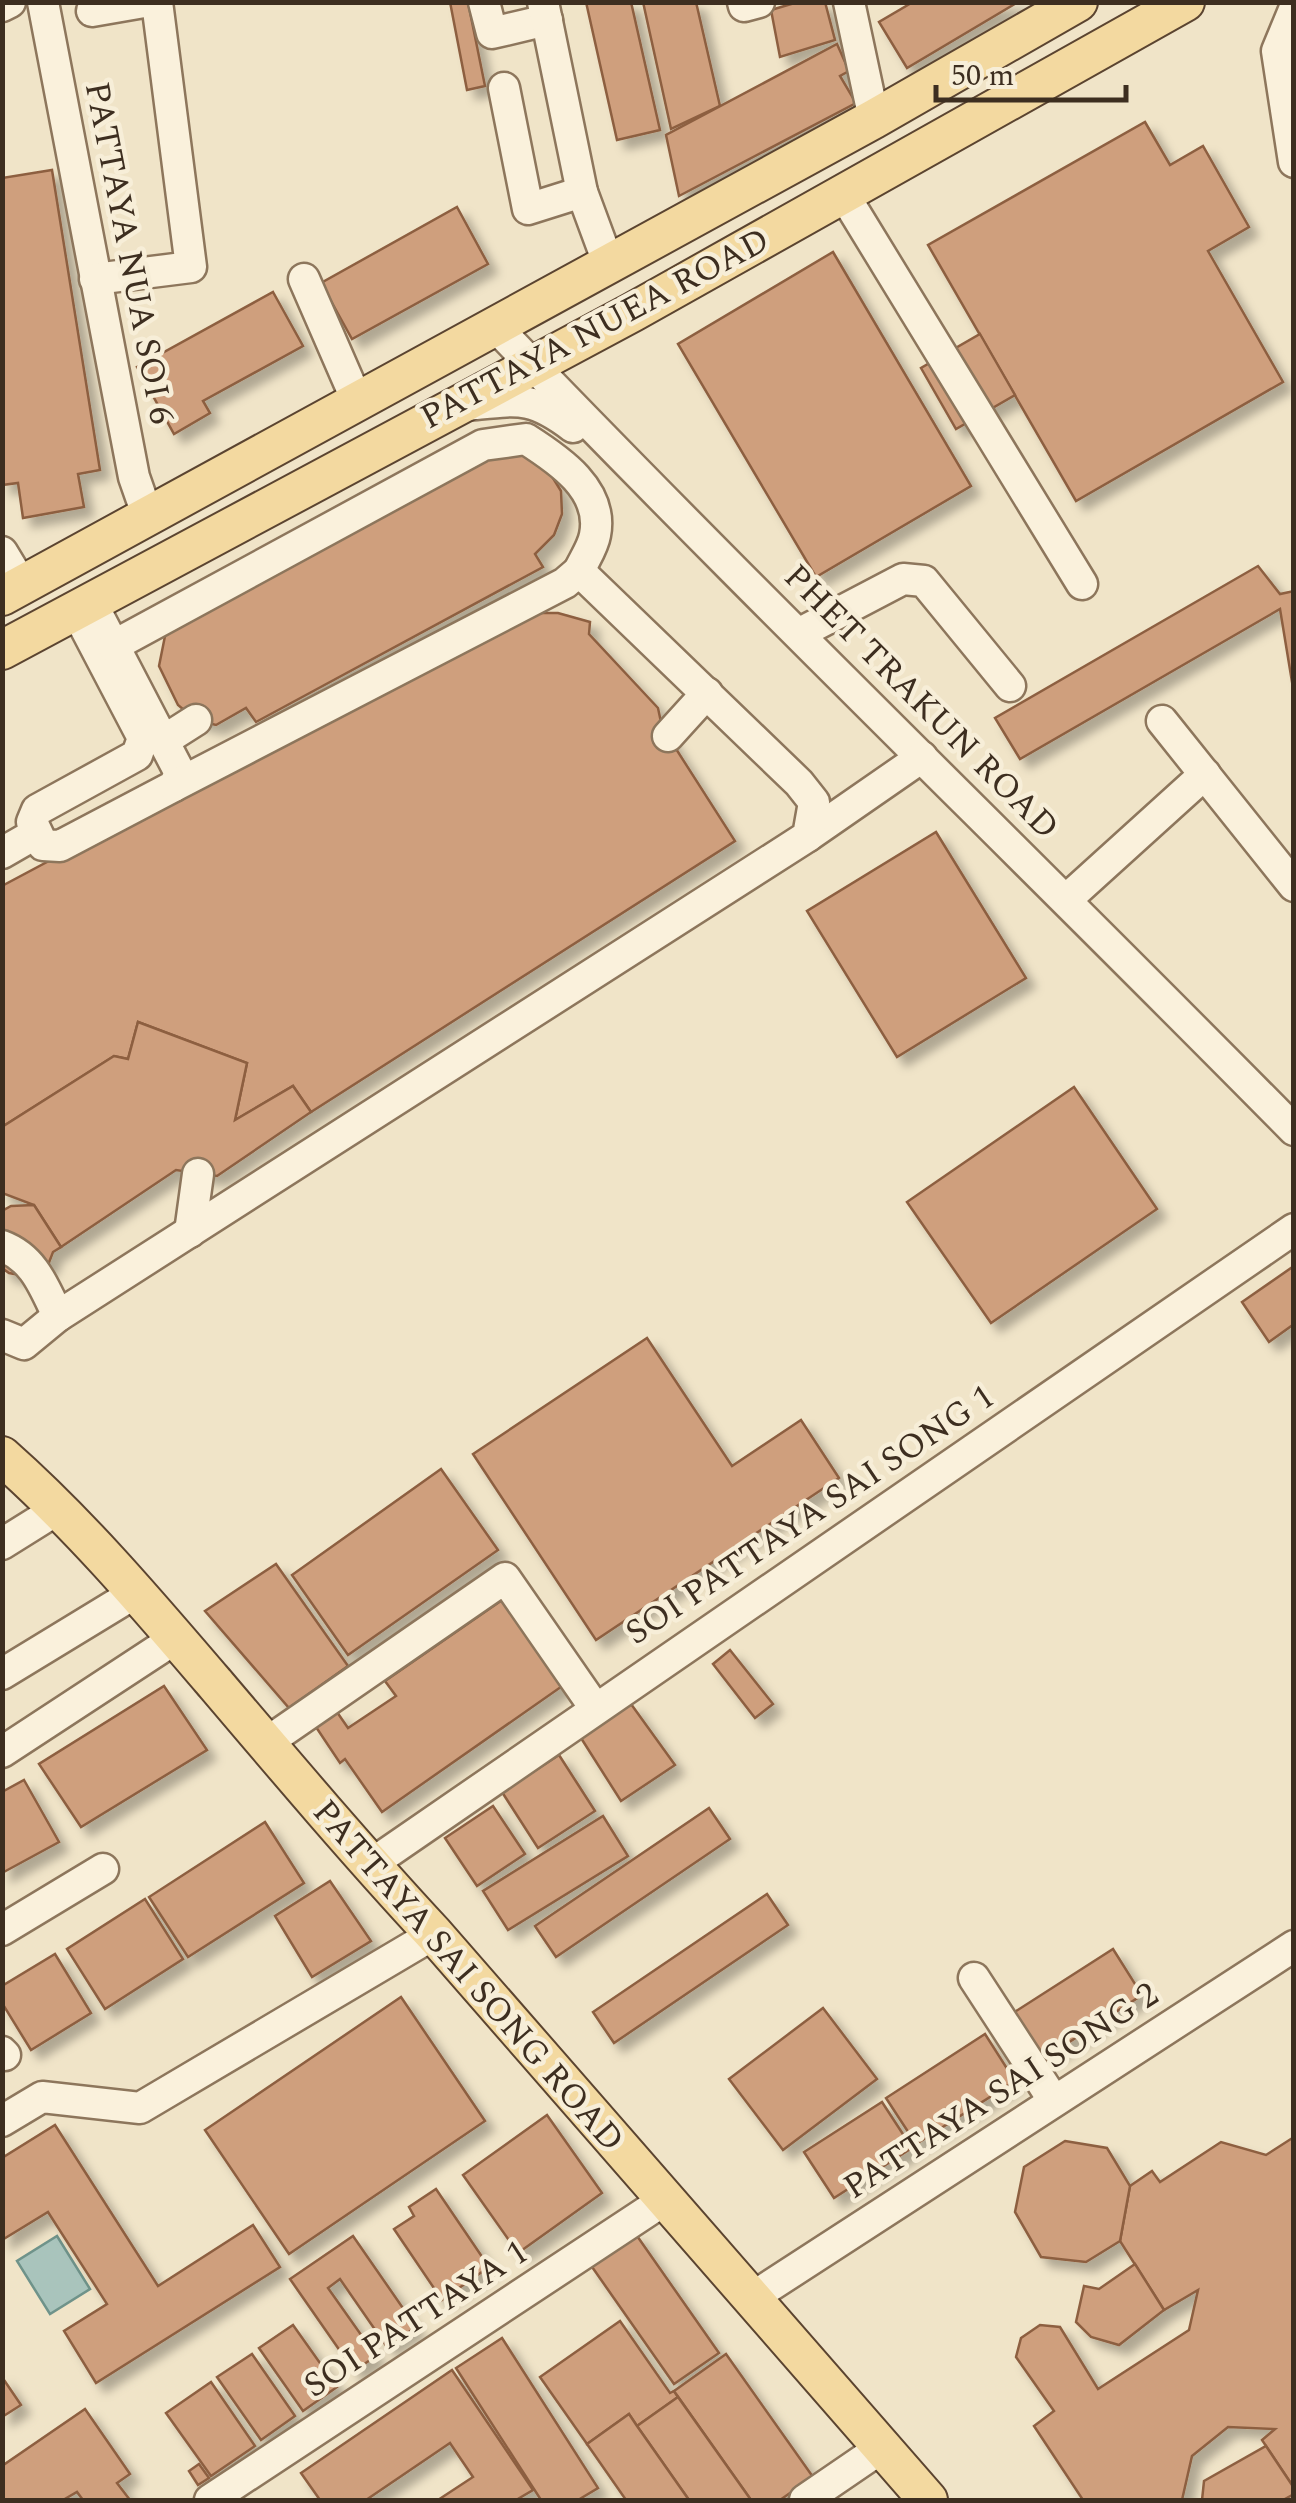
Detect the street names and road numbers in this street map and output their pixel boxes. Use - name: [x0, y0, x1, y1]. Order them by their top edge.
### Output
- street label: PATTAYA NUA SOI 6: [70, 77, 188, 429]
- street label: PATTAYA NUEA ROAD: [411, 214, 779, 444]
- street label: PHET TRAKUN ROAD: [771, 552, 1071, 852]
- street label: SOI PATTAYA SAI SONG 1: [614, 1371, 1006, 1659]
- street label: PATTAYA SAI SONG ROAD: [299, 1788, 637, 2164]
- street label: PATTAYA SAI SONG 2: [833, 1969, 1169, 2213]
- street label: SOI PATTAYA 1: [293, 2226, 539, 2412]

